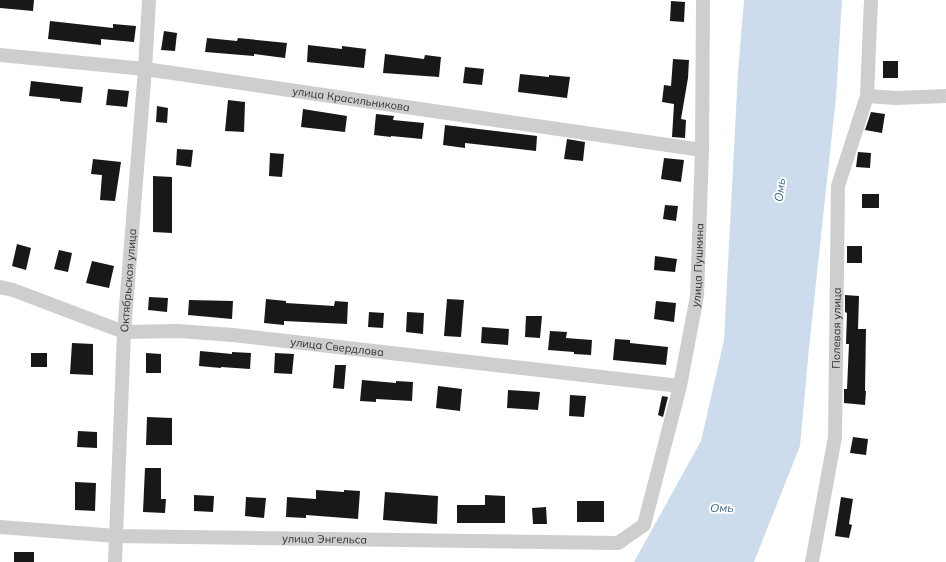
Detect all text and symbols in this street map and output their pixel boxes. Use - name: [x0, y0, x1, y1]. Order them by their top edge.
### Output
- street label: улица Красильникова: [291, 84, 411, 114]
- water label: Омь: [771, 177, 788, 203]
- street label: улица Пушкина: [688, 223, 706, 308]
- street label: Октябрьская улица: [117, 228, 139, 333]
- street label: Полевая улица: [829, 287, 844, 369]
- street label: улица Свердлова: [290, 335, 385, 359]
- water label: Омь: [710, 500, 734, 515]
- street label: улица Энгельса: [282, 531, 367, 547]

